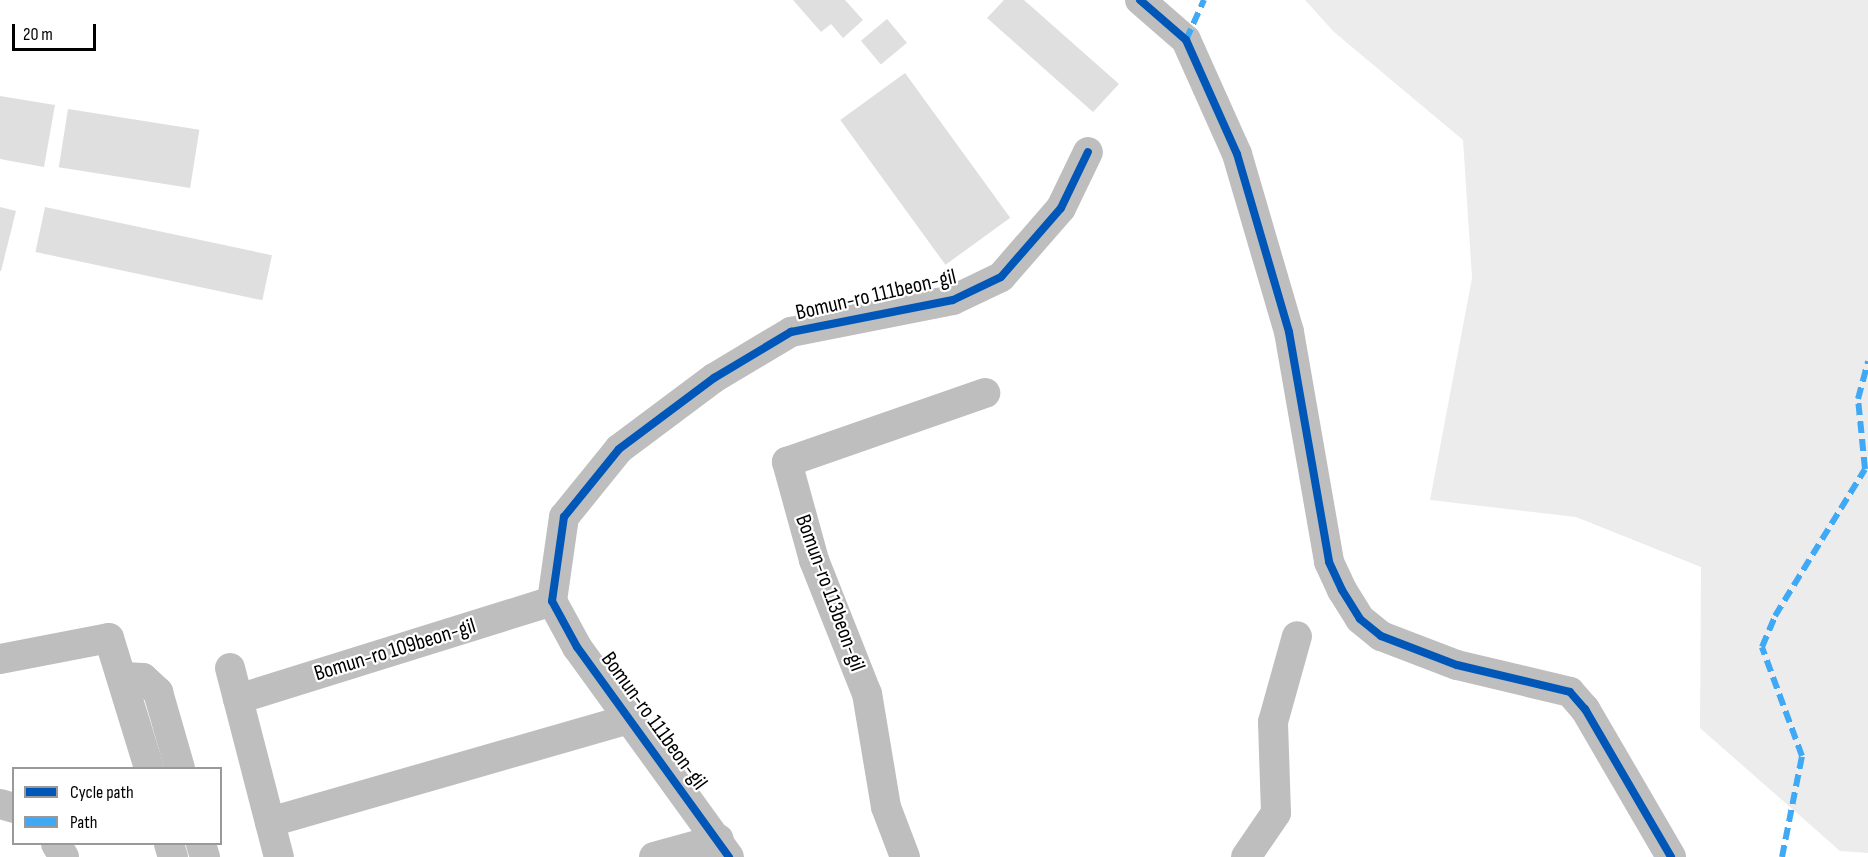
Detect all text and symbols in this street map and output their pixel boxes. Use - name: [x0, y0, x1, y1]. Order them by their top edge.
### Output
- scale bar: [15, 12, 99, 50]
- text: 20 m: [23, 24, 53, 45]
- street label: Bomun-ro 111beon-gil: [793, 264, 959, 326]
- street label: Bomun-ro 113beon-gil: [789, 511, 871, 675]
- street label: Bomun-ro 109beon-gil: [311, 613, 479, 687]
- street label: Bomun-ro 111beon-gil: [595, 647, 713, 795]
- legend: [12, 767, 222, 845]
- text: Cycle path: [70, 782, 134, 803]
- text: Path: [70, 812, 98, 833]

